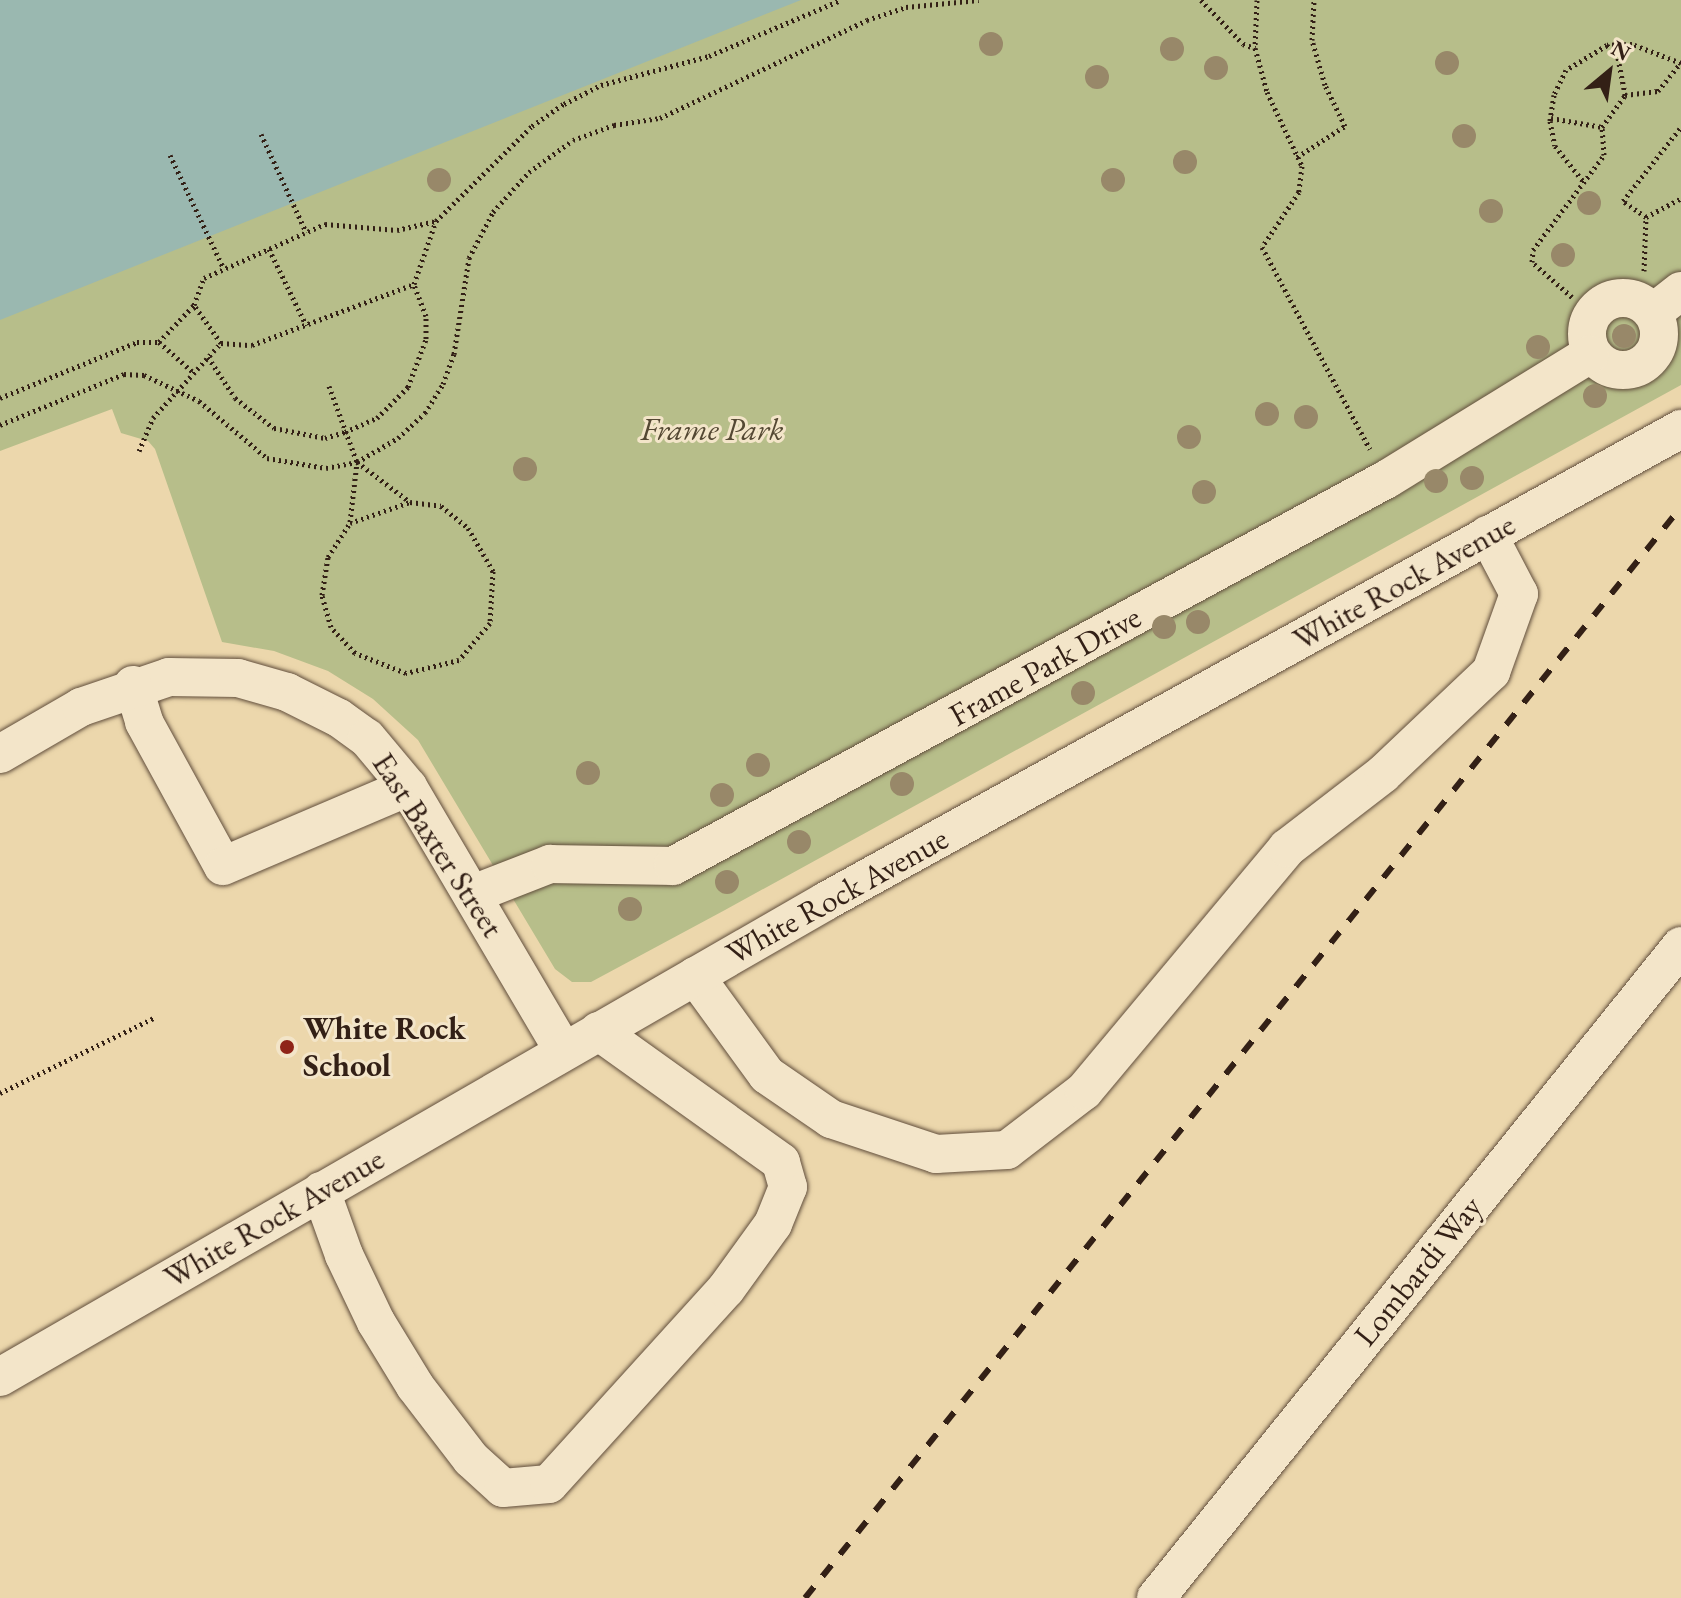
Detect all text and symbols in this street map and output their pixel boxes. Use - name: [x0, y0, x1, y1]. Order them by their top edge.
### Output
- north arrow: [1569, 32, 1649, 112]
- text: N: [1606, 34, 1636, 68]
- park label: Frame Park: [640, 410, 784, 448]
- street label: White Rock Avenue: [1286, 505, 1522, 659]
- street label: Frame Park Drive: [943, 598, 1147, 734]
- street label: East Baxter Street: [364, 746, 512, 944]
- street label: White Rock Avenue: [719, 819, 955, 973]
- place label: White Rock School: [303, 1010, 466, 1085]
- marker: White Rock School: [278, 1038, 296, 1056]
- street label: White Rock Avenue: [157, 1140, 391, 1296]
- street label: Lombardi Way: [1346, 1188, 1490, 1354]

